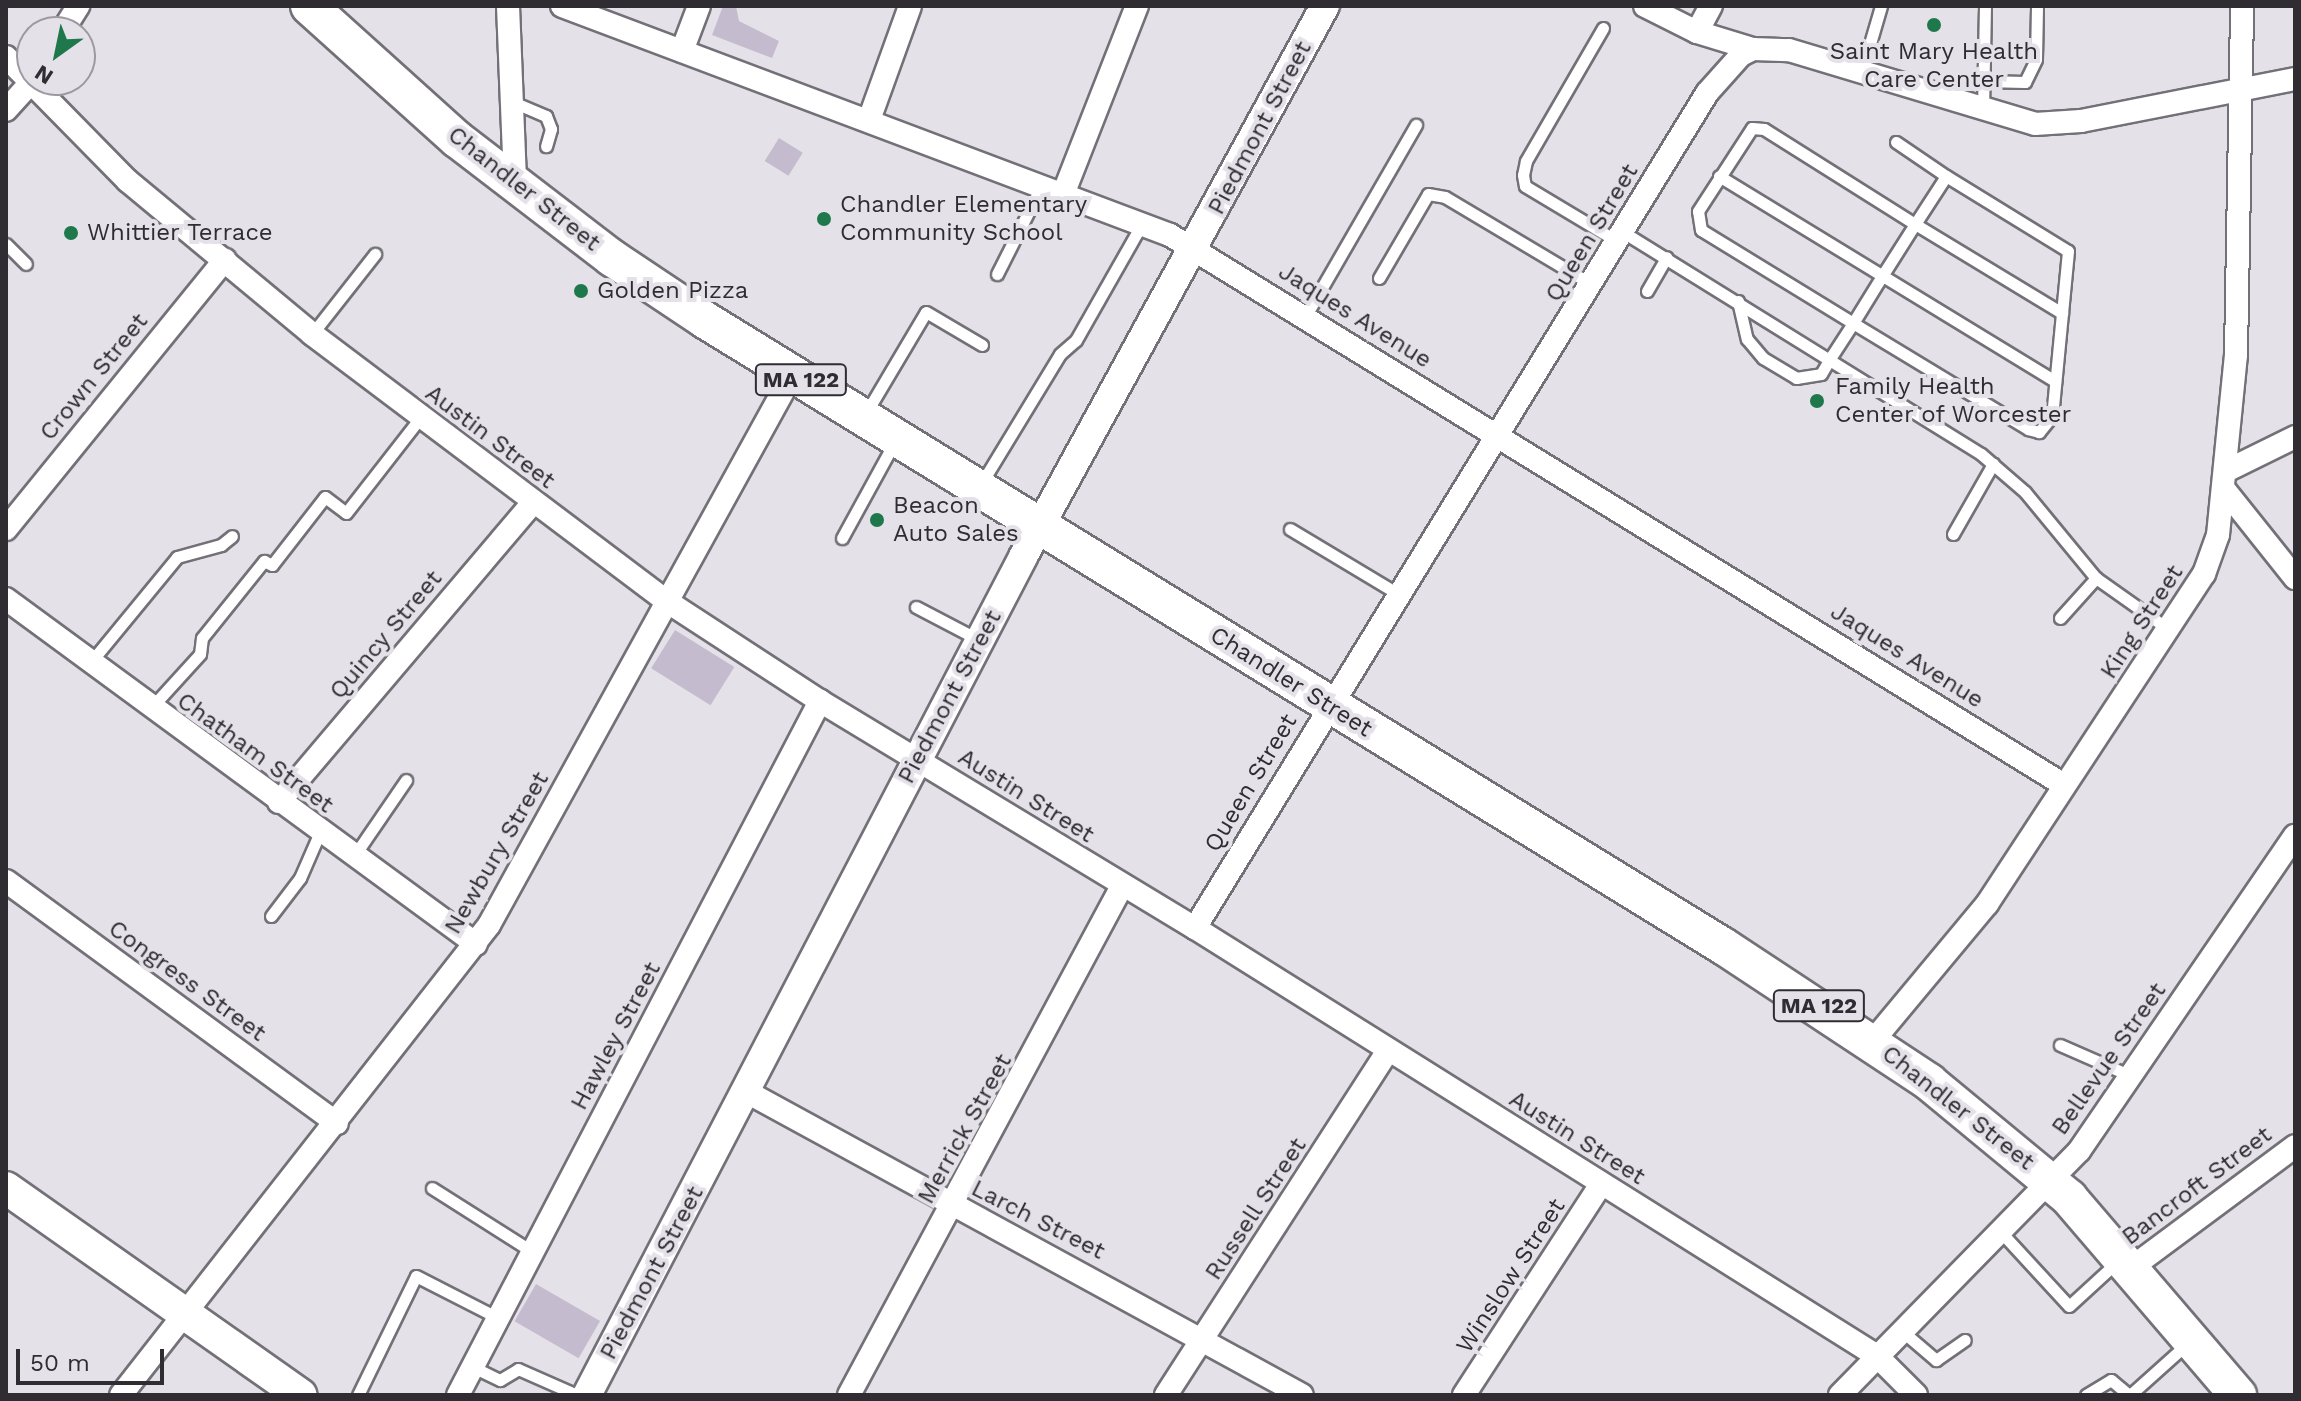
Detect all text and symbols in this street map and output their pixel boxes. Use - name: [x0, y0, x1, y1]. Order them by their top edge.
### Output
- north arrow: [16, 16, 96, 96]
- marker: Saint Mary Health Care Center: [1925, 16, 1943, 34]
- street label: Piedmont Street: [1202, 36, 1318, 220]
- place label: Saint Mary Health Care Center: [1830, 38, 2038, 94]
- text: N: [30, 60, 57, 90]
- street label: Chandler Street: [442, 120, 606, 258]
- street label: Queen Street: [1540, 159, 1644, 307]
- place label: Chandler Elementary Community School: [840, 191, 1088, 247]
- marker: Chandler Elementary Community School: [815, 210, 833, 228]
- place label: Whittier Terrace: [87, 219, 274, 247]
- marker: Whittier Terrace: [62, 224, 80, 242]
- street label: Jaques Avenue: [1273, 257, 1437, 375]
- place label: Golden Pizza: [597, 277, 748, 305]
- marker: Golden Pizza: [572, 282, 590, 300]
- street label: Crown Street: [34, 308, 154, 446]
- road number: MA 122: [753, 362, 849, 398]
- place label: Family Health Center of Worcester: [1835, 373, 2073, 429]
- street label: Austin Street: [420, 379, 560, 495]
- marker: Family Health Center of Worcester: [1806, 390, 1828, 412]
- place label: Beacon Auto Sales: [893, 492, 1019, 548]
- marker: Beacon Auto Sales: [868, 511, 886, 529]
- street label: King Street: [2094, 560, 2190, 684]
- street label: Quincy Street: [324, 565, 448, 705]
- street label: Jaques Avenue: [1825, 597, 1989, 715]
- street label: Piedmont Street: [892, 605, 1008, 789]
- street label: Chandler Street: [1204, 620, 1378, 744]
- street label: Chatham Street: [171, 687, 339, 819]
- street label: Queen Street: [1199, 709, 1303, 857]
- street label: Austin Street: [953, 743, 1099, 849]
- street label: Newbury Street: [439, 766, 555, 940]
- street label: Congress Street: [103, 914, 271, 1048]
- street label: Hawley Street: [565, 957, 667, 1115]
- street label: Bellevue Street: [2046, 977, 2172, 1141]
- road number: MA 122: [1771, 988, 1867, 1024]
- street label: Chandler Street: [1876, 1039, 2040, 1177]
- street label: Merrick Street: [912, 1049, 1018, 1209]
- street label: Austin Street: [1504, 1085, 1650, 1191]
- street label: Bancroft Street: [2117, 1120, 2277, 1252]
- street label: Russell Street: [1199, 1132, 1313, 1286]
- street label: Larch Street: [966, 1174, 1110, 1266]
- street label: Piedmont Street: [594, 1181, 710, 1365]
- street label: Winslow Street: [1450, 1193, 1572, 1359]
- scale bar: [20, 1333, 168, 1383]
- text: 50 m: [30, 1349, 90, 1377]

